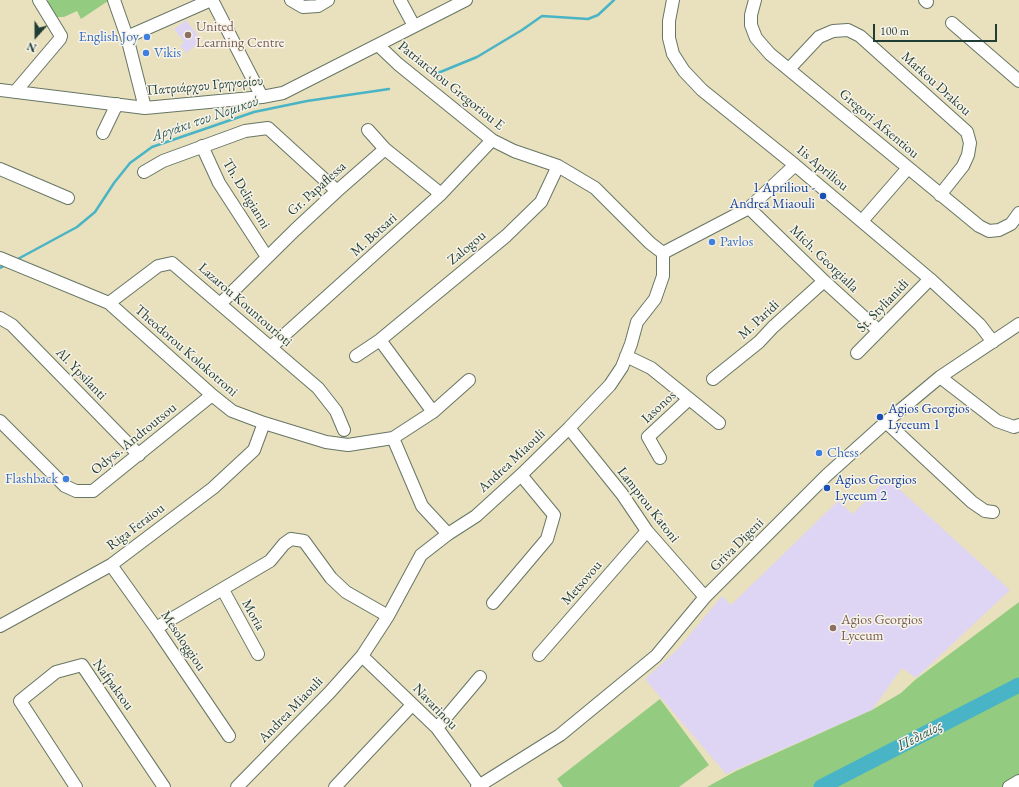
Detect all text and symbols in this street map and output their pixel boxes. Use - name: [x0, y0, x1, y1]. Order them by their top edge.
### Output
- north arrow: [16, 16, 56, 56]
- scale bar: [875, 16, 999, 42]
- place label: United Learning Centre: [196, 19, 284, 52]
- text: 100 m: [880, 23, 909, 39]
- place label: English Joy: [79, 29, 139, 45]
- marker: United Learning Centre: [183, 30, 193, 40]
- marker: English Joy: [142, 32, 152, 42]
- street label: Patriarchou Gregoriou E: [394, 38, 508, 134]
- text: N: [25, 39, 38, 55]
- place label: Vikis: [154, 45, 181, 61]
- marker: Vikis: [141, 48, 151, 58]
- street label: Markou Drakou: [898, 48, 974, 120]
- street label: Πατριάρχου Γρηγορίου: [146, 73, 264, 99]
- street label: Gregori Afxentiou: [836, 86, 922, 162]
- water label: Αργάκι του Νομικού: [149, 92, 261, 146]
- street label: 1is Apriliou: [792, 141, 852, 195]
- street label: Th. Deligianni: [219, 156, 273, 232]
- street label: Gr. Papaflessa: [284, 158, 350, 220]
- place label: 1 Apriliou - Andrea Miaouli: [730, 180, 815, 212]
- marker: 1 Apriliou - Andrea Miaouli: [818, 191, 828, 201]
- street label: M. Botsari: [347, 210, 401, 260]
- street label: Mich. Georgialla: [786, 222, 862, 296]
- street label: Zalogou: [444, 227, 490, 269]
- place label: Pavlos: [720, 234, 753, 250]
- marker: Pavlos: [707, 237, 717, 247]
- street label: Lazarou Kountourioti: [195, 260, 295, 350]
- street label: St. Stylianidi: [853, 276, 913, 336]
- street label: M. Paridi: [735, 297, 783, 343]
- street label: Theodorou Kolokotroni: [131, 302, 241, 400]
- street label: Al. Ypsilanti: [52, 344, 110, 404]
- street label: Iasonos: [638, 387, 680, 427]
- street label: Odyss. Androutsou: [88, 399, 180, 479]
- place label: Agios Georgios Lyceum 1: [888, 401, 970, 434]
- marker: Agios Georgios Lyceum 1: [875, 412, 885, 422]
- street label: Andrea Miaouli: [475, 426, 549, 496]
- place label: Chess: [827, 445, 859, 461]
- marker: Chess: [814, 448, 824, 458]
- street label: Lamprou Katoni: [613, 464, 683, 546]
- place label: Flashback: [5, 471, 58, 487]
- place label: Agios Georgios Lyceum 2: [835, 472, 917, 504]
- marker: Flashback: [61, 474, 71, 484]
- marker: Agios Georgios Lyceum 2: [822, 483, 832, 493]
- street label: Riga Feraiou: [104, 500, 168, 554]
- street label: Griva Digeni: [707, 515, 767, 575]
- street label: Metsovou: [558, 557, 606, 609]
- street label: Moria: [238, 597, 268, 633]
- street label: Mesologgiou: [157, 608, 209, 674]
- place label: Agios Georgios Lyceum: [841, 612, 923, 644]
- marker: Agios Georgios Lyceum: [828, 623, 838, 633]
- street label: Nafpaktou: [89, 656, 137, 714]
- street label: Andrea Miaouli: [255, 673, 327, 747]
- street label: Navarinou: [409, 680, 461, 734]
- water label: Πεδιαίος: [894, 717, 946, 755]

